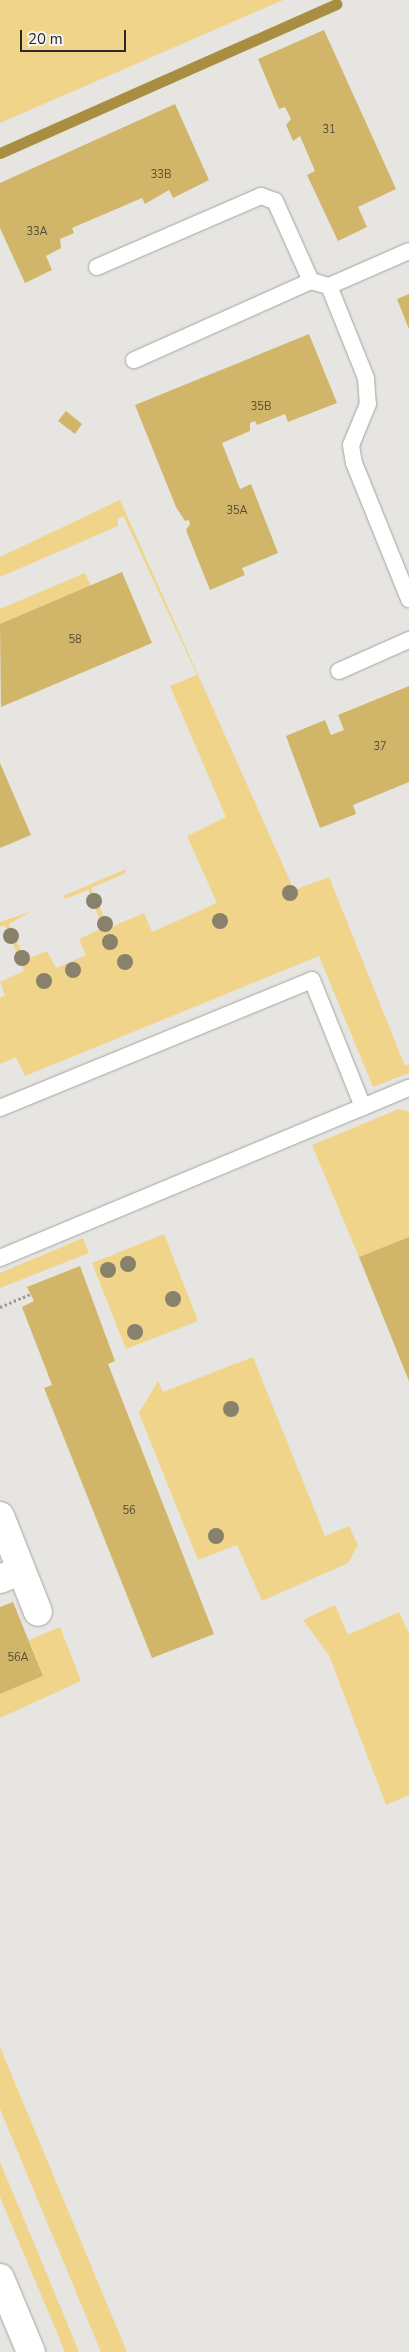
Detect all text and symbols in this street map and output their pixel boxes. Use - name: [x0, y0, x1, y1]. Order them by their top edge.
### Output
- scale bar: [22, 20, 129, 52]
- text: 20 m: [28, 29, 63, 49]
- house number: 31: [322, 123, 336, 137]
- house number: 33B: [151, 168, 171, 182]
- house number: 33A: [26, 225, 48, 239]
- house number: 35B: [251, 400, 271, 414]
- house number: 35A: [226, 504, 248, 518]
- house number: 58: [68, 633, 82, 647]
- house number: 37: [373, 740, 387, 754]
- house number: 56: [122, 1504, 136, 1518]
- house number: 56A: [7, 1651, 29, 1665]

